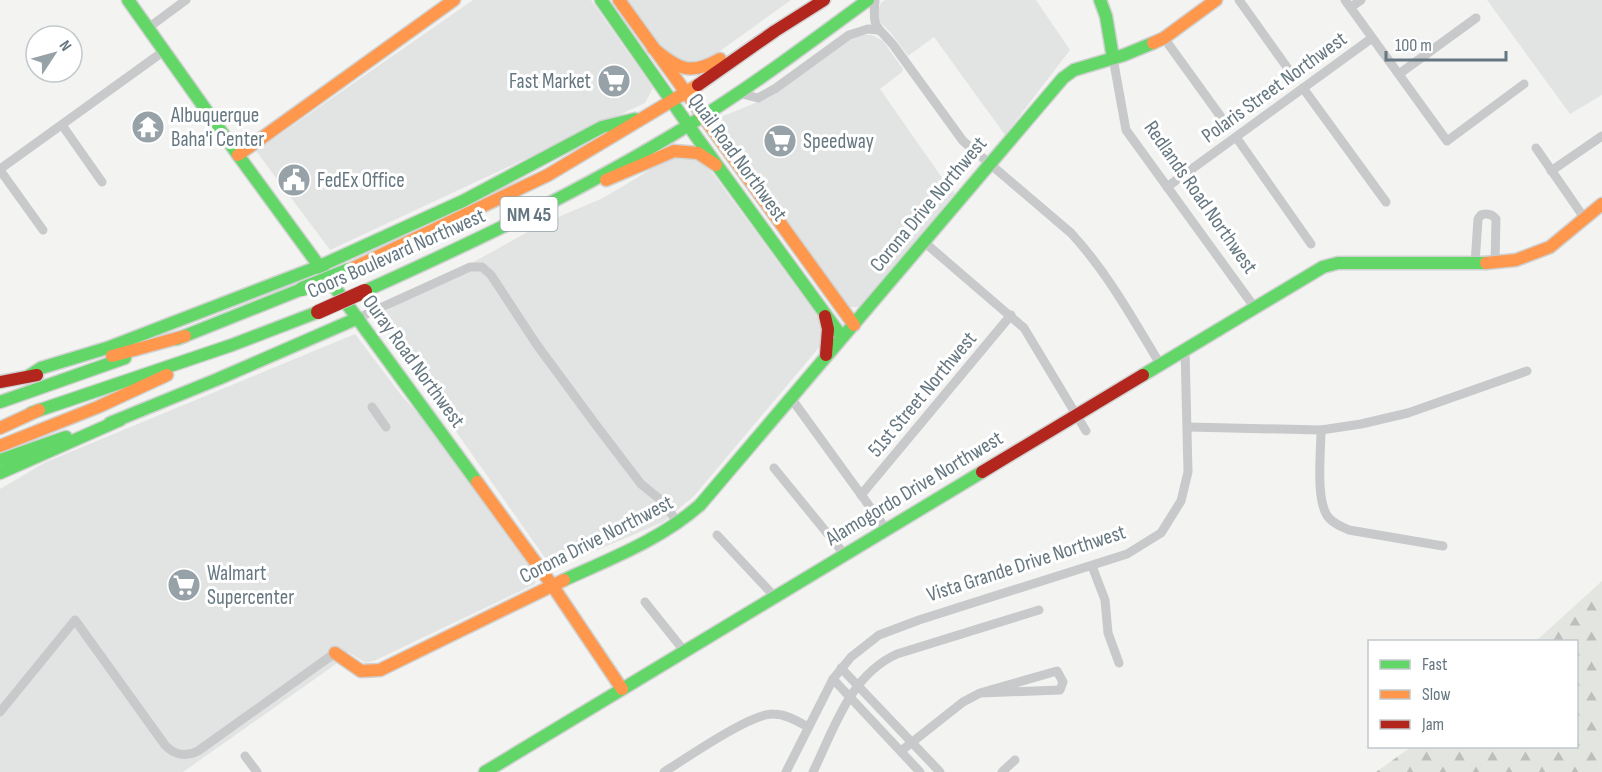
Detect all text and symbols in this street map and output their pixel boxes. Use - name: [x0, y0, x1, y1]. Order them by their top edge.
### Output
- north arrow: [24, 24, 84, 84]
- scale bar: [1386, 24, 1506, 62]
- street label: Polaris Street Northwest: [1197, 26, 1352, 148]
- text: 100 m: [1395, 35, 1432, 56]
- text: N: [55, 37, 75, 55]
- supermarket icon: Fast Market: [596, 63, 632, 99]
- place label: Fast Market: [509, 69, 591, 94]
- street label: Quail Road Northwest: [683, 89, 792, 226]
- place label: Albuquerque Baha'i Center: [170, 103, 264, 152]
- temple icon: Albuquerque Baha'i Center: [130, 109, 166, 145]
- street label: Redlands Road Northwest: [1139, 116, 1263, 279]
- supermarket icon: Speedway: [762, 123, 798, 159]
- place label: Speedway: [803, 129, 874, 154]
- street label: Corona Drive Northwest: [865, 132, 992, 277]
- public building icon: FedEx Office: [276, 162, 312, 198]
- place label: FedEx Office: [317, 168, 405, 193]
- road number: NM 45: [500, 197, 558, 231]
- street label: Coors Boulevard Northwest: [303, 203, 489, 304]
- street label: Ouray Road Northwest: [357, 290, 470, 432]
- street label: 51st Street Northwest: [863, 327, 982, 462]
- street label: Alamogordo Drive Northwest: [820, 426, 1007, 552]
- street label: Corona Drive Northwest: [515, 490, 677, 589]
- street label: Vista Grande Drive Northwest: [924, 520, 1129, 607]
- place label: Walmart Supercenter: [207, 561, 294, 610]
- supermarket icon: Walmart Supercenter: [166, 567, 202, 603]
- legend: [1368, 640, 1578, 748]
- text: Fast: [1422, 654, 1448, 675]
- text: Slow: [1422, 684, 1451, 705]
- text: Jam: [1421, 714, 1444, 735]

